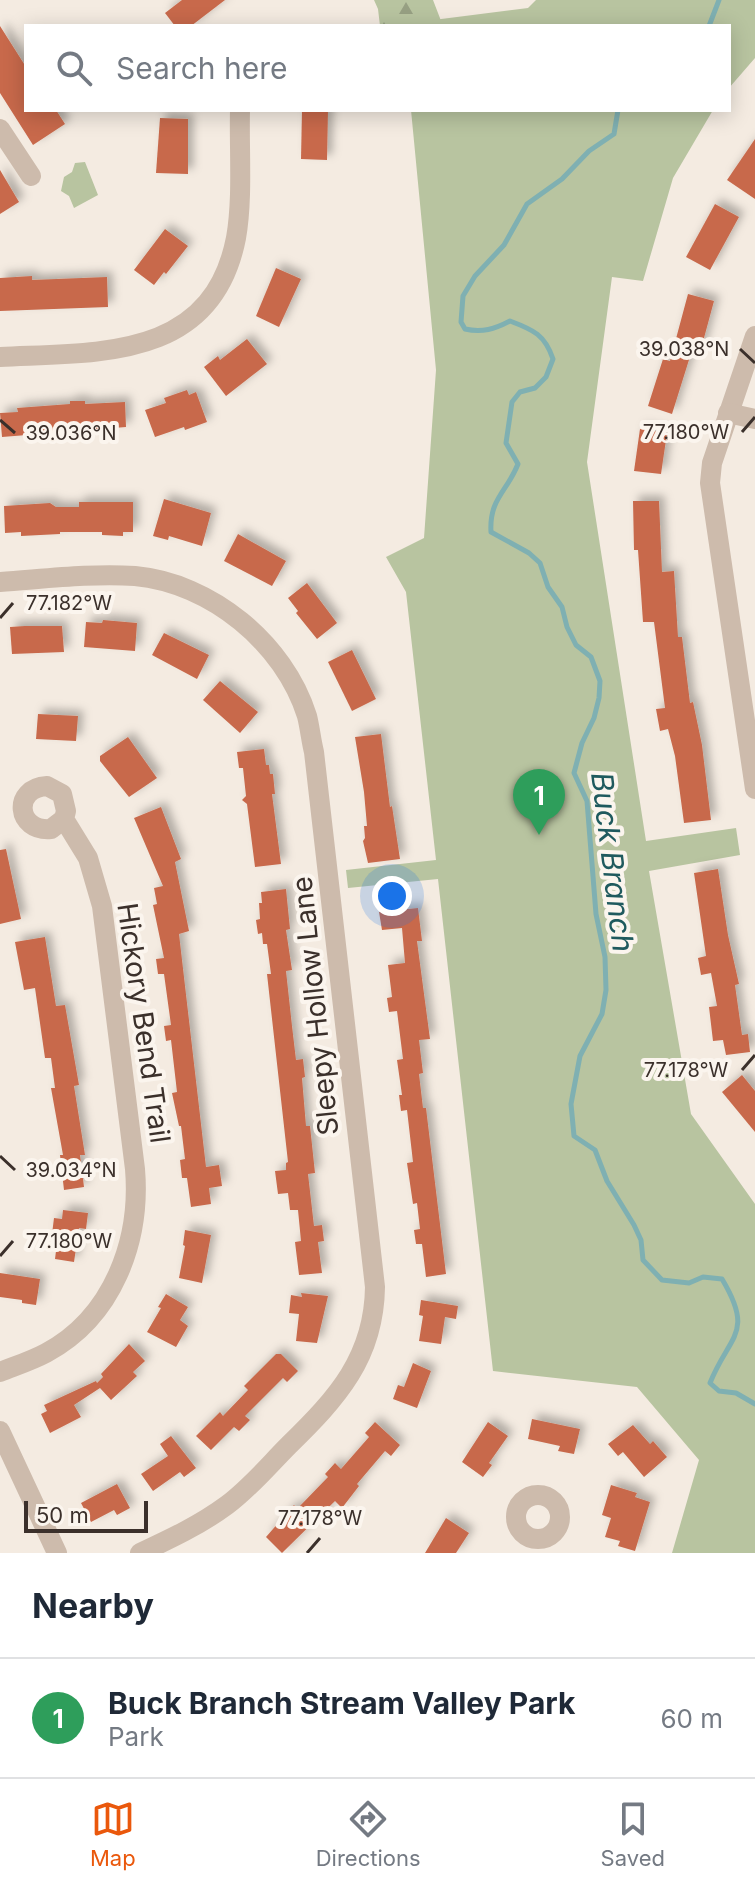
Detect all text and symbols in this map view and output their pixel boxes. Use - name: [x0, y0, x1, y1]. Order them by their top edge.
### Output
- search box: [24, 24, 731, 112]
- icon: search: [52, 46, 96, 90]
- text: Search here: [116, 50, 288, 86]
- text: 39.038°N: [639, 337, 729, 361]
- text: 77.180°W: [643, 420, 730, 444]
- text: 39.036°N: [25, 421, 117, 445]
- text: 77.182°W: [26, 591, 112, 615]
- pin: 1: [513, 769, 565, 835]
- water label: Buck Branch: [584, 770, 642, 954]
- street label: Sleepy Hollow Lane: [284, 875, 346, 1137]
- your location: [372, 876, 412, 916]
- street label: Hickory Bend Trail: [110, 901, 178, 1145]
- text: 77.178°W: [644, 1058, 729, 1082]
- text: 39.034°N: [25, 1158, 117, 1182]
- text: 77.180°W: [26, 1229, 113, 1253]
- scale bar: [24, 1497, 148, 1533]
- text: 50 m: [36, 1502, 89, 1528]
- text: 77.178°W: [278, 1506, 363, 1530]
- text: Nearby: [32, 1585, 154, 1626]
- text: Buck Branch Stream Valley Park: [108, 1685, 575, 1721]
- text: 1: [52, 1703, 64, 1734]
- text: 60 m: [660, 1703, 723, 1734]
- text: Park: [108, 1721, 164, 1752]
- tab: Map: [90, 1797, 136, 1871]
- tab: Directions: [316, 1797, 421, 1871]
- tab: Saved: [601, 1797, 665, 1871]

